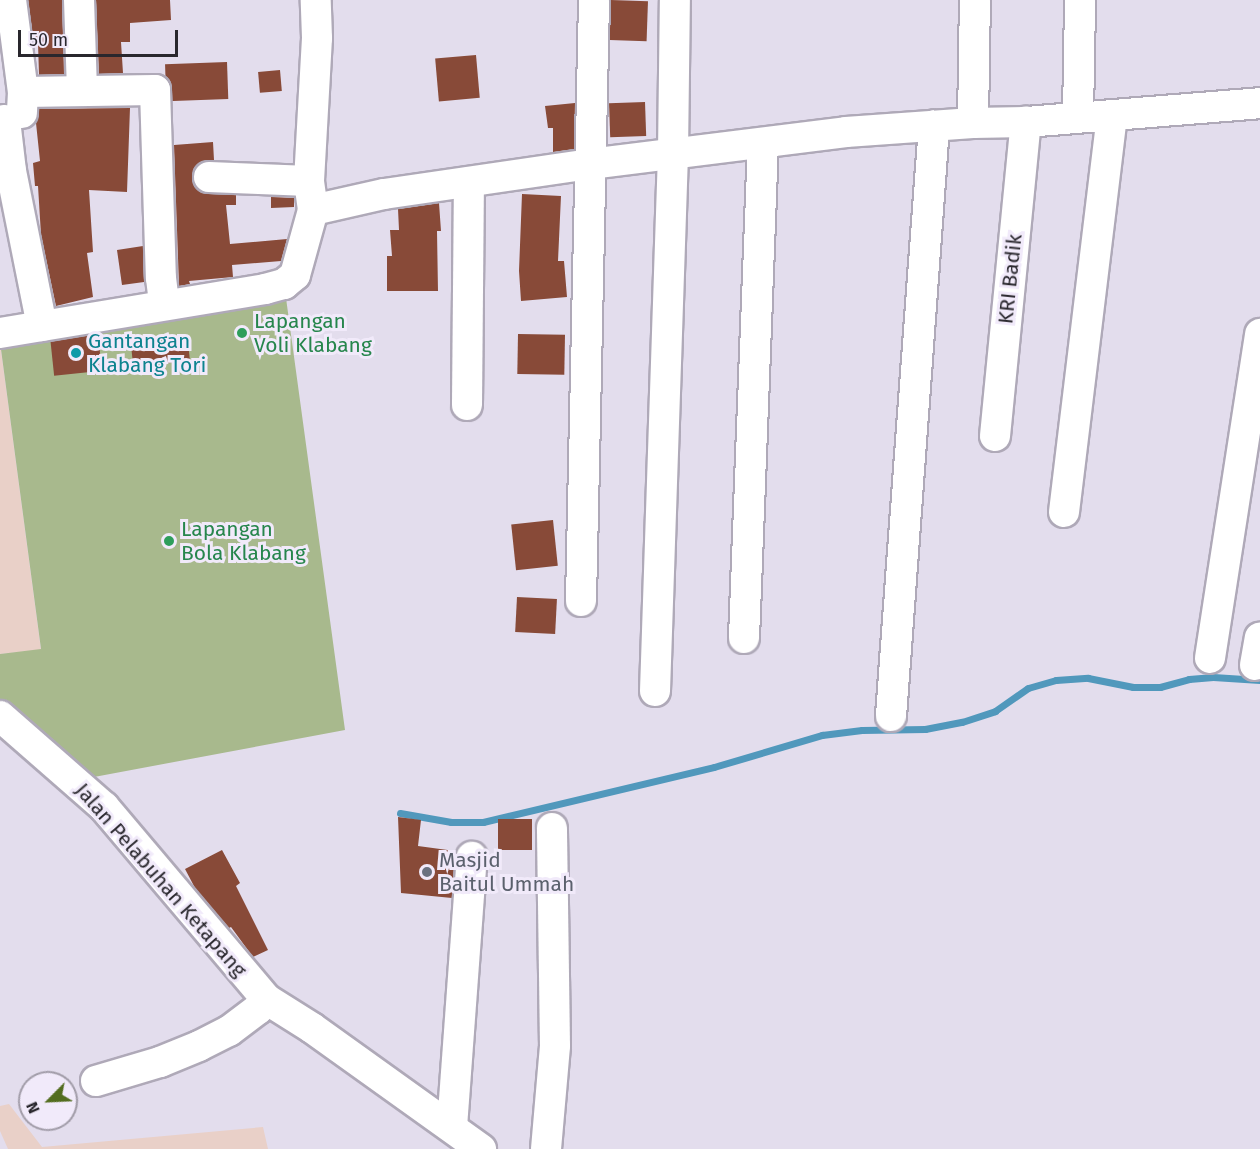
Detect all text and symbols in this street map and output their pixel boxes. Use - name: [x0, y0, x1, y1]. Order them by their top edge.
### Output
- scale bar: [21, 18, 182, 56]
- text: 50 m: [29, 29, 68, 51]
- street label: KRI Badik: [993, 233, 1027, 325]
- place label: Lapangan Voli Klabang: [254, 308, 372, 358]
- marker: Lapangan Voli Klabang: [235, 326, 249, 340]
- place label: Gantangan Klabang Tori: [88, 328, 206, 378]
- marker: Gantangan Klabang Tori: [69, 346, 83, 360]
- place label: Lapangan Bola Klabang: [181, 516, 306, 566]
- marker: Lapangan Bola Klabang: [162, 534, 176, 548]
- street label: Jalan Pelabuhan Ketapang: [70, 778, 252, 982]
- place label: Masjid Baitul Ummah: [439, 847, 574, 897]
- marker: Masjid Baitul Ummah: [420, 865, 434, 879]
- north arrow: [18, 1071, 78, 1131]
- text: N: [22, 1099, 44, 1116]

